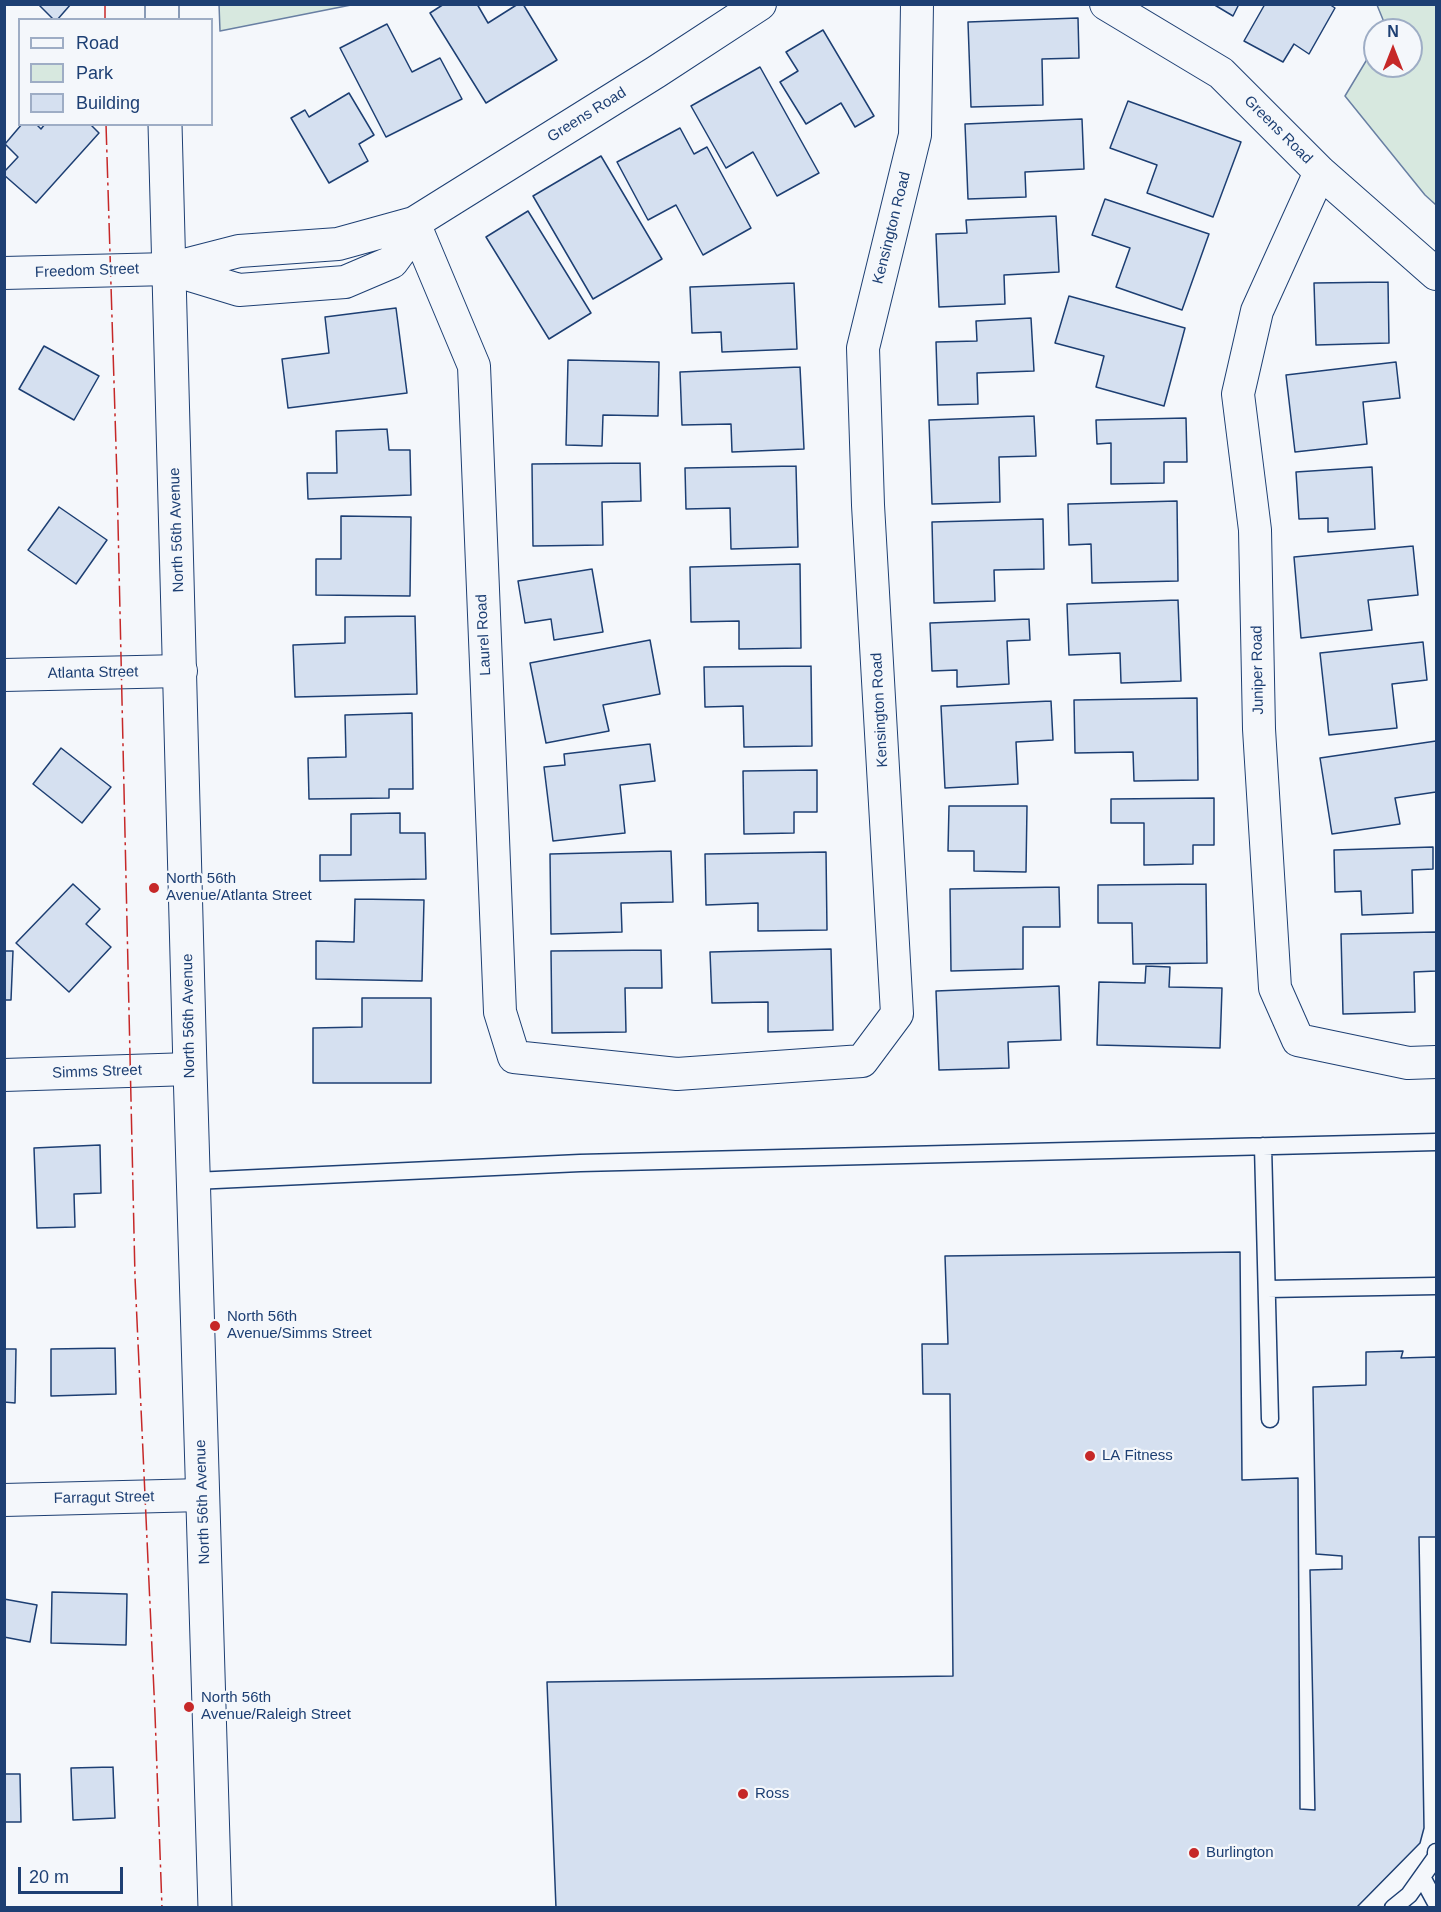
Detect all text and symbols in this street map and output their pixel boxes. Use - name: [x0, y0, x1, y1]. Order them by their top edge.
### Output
- legend: [18, 18, 213, 126]
- north arrow: [1363, 18, 1423, 78]
- text: N: [1387, 23, 1399, 40]
- text: Road: [76, 33, 119, 53]
- text: Park: [76, 63, 113, 83]
- street label: Greens Road: [544, 84, 630, 146]
- street label: Greens Road: [1240, 92, 1316, 168]
- text: Building: [76, 93, 140, 113]
- street label: Kensington Road: [869, 170, 915, 286]
- street label: Freedom Street: [35, 260, 139, 282]
- street label: North 56th Avenue: [166, 467, 188, 593]
- street label: Laurel Road: [473, 594, 495, 676]
- street label: Juniper Road: [1248, 625, 1268, 715]
- street label: Kensington Road: [868, 652, 892, 768]
- street label: Atlanta Street: [47, 663, 139, 683]
- place label: North 56th Avenue/Atlanta Street: [166, 870, 312, 905]
- marker: North 56th Avenue/Atlanta Street: [147, 881, 161, 895]
- street label: North 56th Avenue: [179, 953, 199, 1079]
- street label: Simms Street: [52, 1061, 142, 1083]
- place label: North 56th Avenue/Simms Street: [227, 1308, 372, 1343]
- marker: North 56th Avenue/Simms Street: [208, 1319, 222, 1333]
- street label: North 56th Avenue: [192, 1439, 214, 1565]
- place label: LA Fitness: [1102, 1447, 1173, 1465]
- marker: LA Fitness: [1083, 1449, 1097, 1463]
- street label: Farragut Street: [53, 1488, 155, 1508]
- place label: North 56th Avenue/Raleigh Street: [201, 1689, 351, 1724]
- marker: North 56th Avenue/Raleigh Street: [182, 1700, 196, 1714]
- place label: Ross: [755, 1785, 789, 1803]
- marker: Ross: [736, 1787, 750, 1801]
- place label: Burlington: [1206, 1844, 1274, 1862]
- marker: Burlington: [1187, 1846, 1201, 1860]
- scale bar: [21, 1855, 126, 1893]
- text: 20 m: [29, 1867, 69, 1887]

